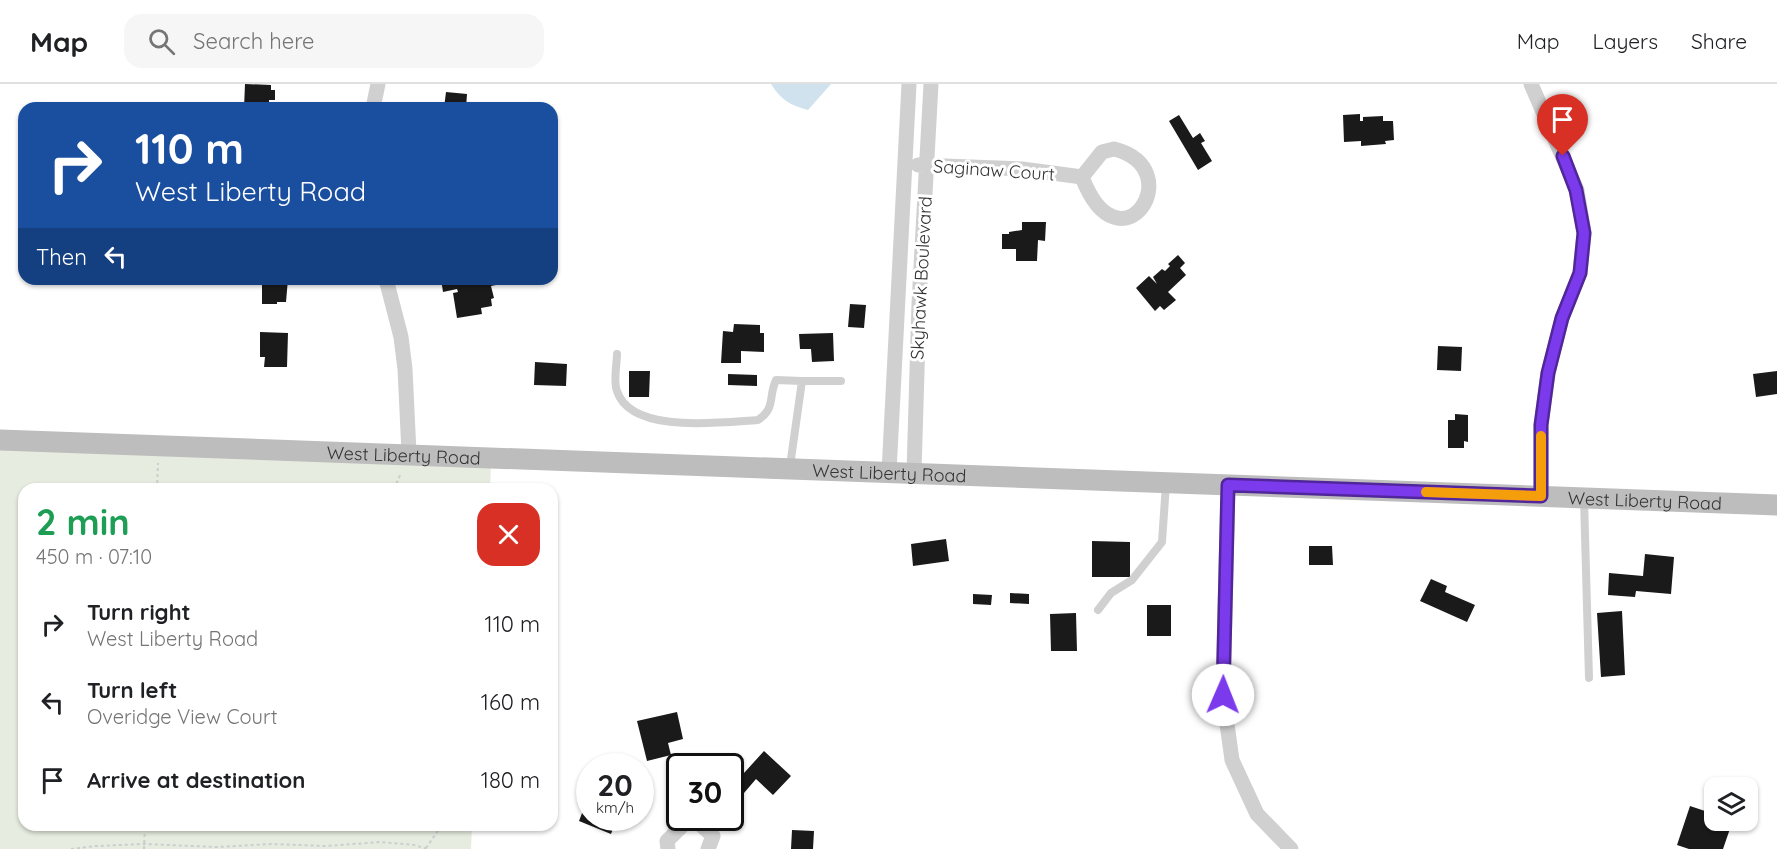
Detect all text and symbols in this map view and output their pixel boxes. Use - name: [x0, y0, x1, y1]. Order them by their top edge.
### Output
- search box: [124, 14, 544, 68]
- text: Map: [30, 24, 88, 59]
- icon: search: [145, 25, 178, 58]
- text: Search here: [193, 27, 315, 55]
- text: Map: [1517, 28, 1560, 54]
- text: Layers: [1593, 28, 1658, 54]
- text: Share: [1691, 28, 1747, 54]
- pin: [1537, 94, 1588, 156]
- icon: arrive: [1546, 103, 1579, 136]
- text: 110 m: [135, 122, 244, 175]
- icon: right: [36, 126, 114, 204]
- street label: Saginaw Court: [933, 154, 1055, 186]
- text: West Liberty Road: [135, 174, 366, 208]
- street label: Skyhawk Boulevard: [905, 196, 937, 360]
- icon: left: [99, 240, 132, 273]
- text: Then: [36, 243, 87, 271]
- street label: West Liberty Road: [326, 440, 481, 469]
- street label: West Liberty Road: [812, 458, 967, 487]
- street label: West Liberty Road: [1567, 486, 1722, 514]
- text: 2 min: [36, 499, 130, 544]
- button: close: [477, 503, 540, 566]
- text: 450 m · 07:10: [36, 544, 152, 569]
- text: Turn right: [87, 598, 191, 626]
- icon: right: [36, 608, 69, 641]
- text: 110 m: [485, 610, 540, 638]
- text: West Liberty Road: [87, 626, 258, 651]
- position arrow: [1191, 663, 1255, 727]
- text: Turn left: [87, 676, 177, 704]
- icon: left: [36, 686, 69, 719]
- text: 160 m: [481, 688, 540, 716]
- text: Overidge View Court: [87, 704, 277, 729]
- speed limit sign: 30: [666, 753, 744, 831]
- icon: arrive: [36, 764, 69, 797]
- text: Arrive at destination: [87, 766, 305, 794]
- text: 180 m: [481, 766, 540, 794]
- text: 20: [597, 766, 633, 804]
- map controls: [1704, 777, 1758, 831]
- button: layers: [1704, 777, 1758, 831]
- text: km/h: [596, 798, 634, 817]

